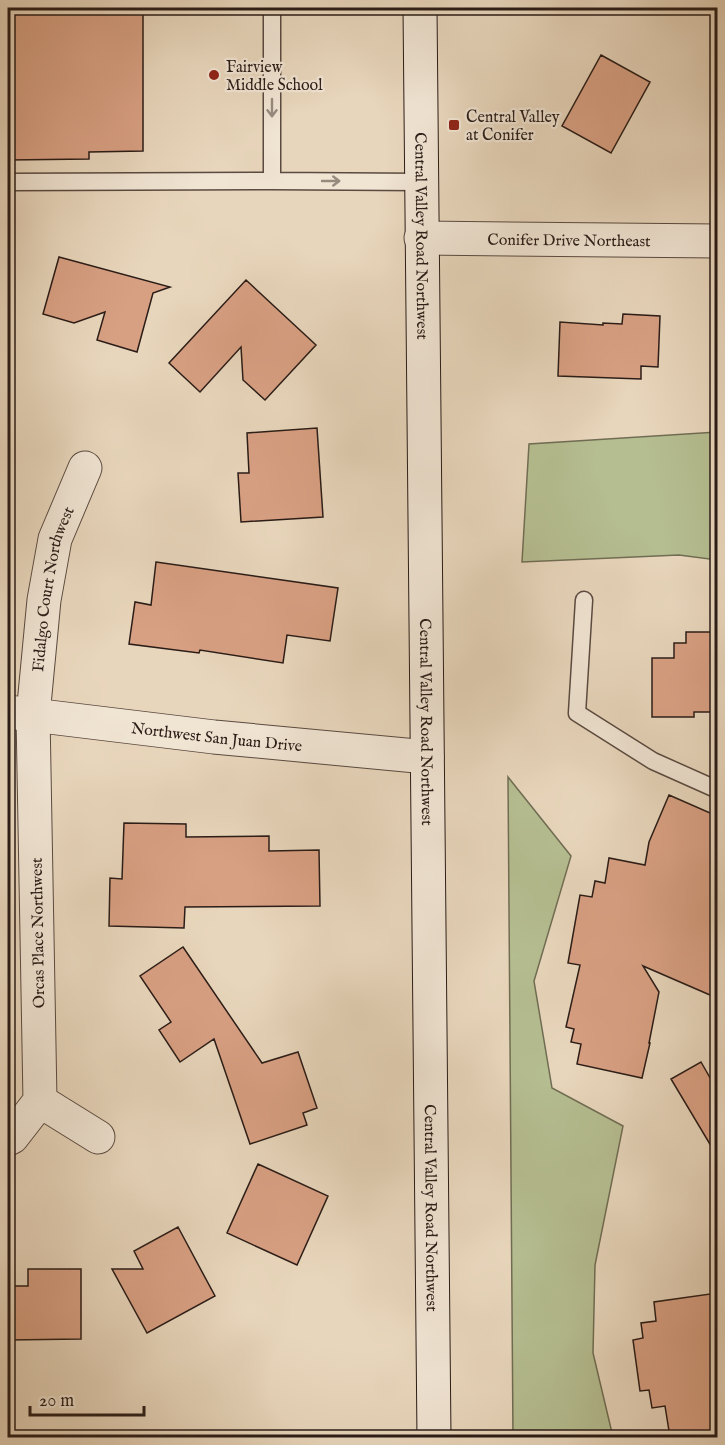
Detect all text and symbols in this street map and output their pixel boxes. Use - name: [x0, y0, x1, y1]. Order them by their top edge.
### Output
- place label: Fairview Middle School: [226, 58, 323, 96]
- marker: Fairview Middle School: [207, 68, 221, 82]
- one-way arrow: [266, 97, 278, 117]
- place label: Central Valley at Conifer: [466, 108, 560, 146]
- marker: Central Valley at Conifer: [447, 118, 461, 132]
- street label: Central Valley Road Northwest: [409, 132, 431, 340]
- one-way arrow: [320, 176, 340, 187]
- street label: Conifer Drive Northeast: [487, 231, 651, 252]
- street label: Fidalgo Court Northwest: [29, 503, 80, 673]
- street label: Central Valley Road Northwest: [414, 618, 436, 826]
- street label: Northwest San Juan Drive: [130, 719, 303, 757]
- street label: Orcas Place Northwest: [28, 857, 50, 1009]
- street label: Central Valley Road Northwest: [419, 1104, 441, 1312]
- scale bar: [30, 1379, 144, 1417]
- text: 20 m: [39, 1390, 74, 1413]

